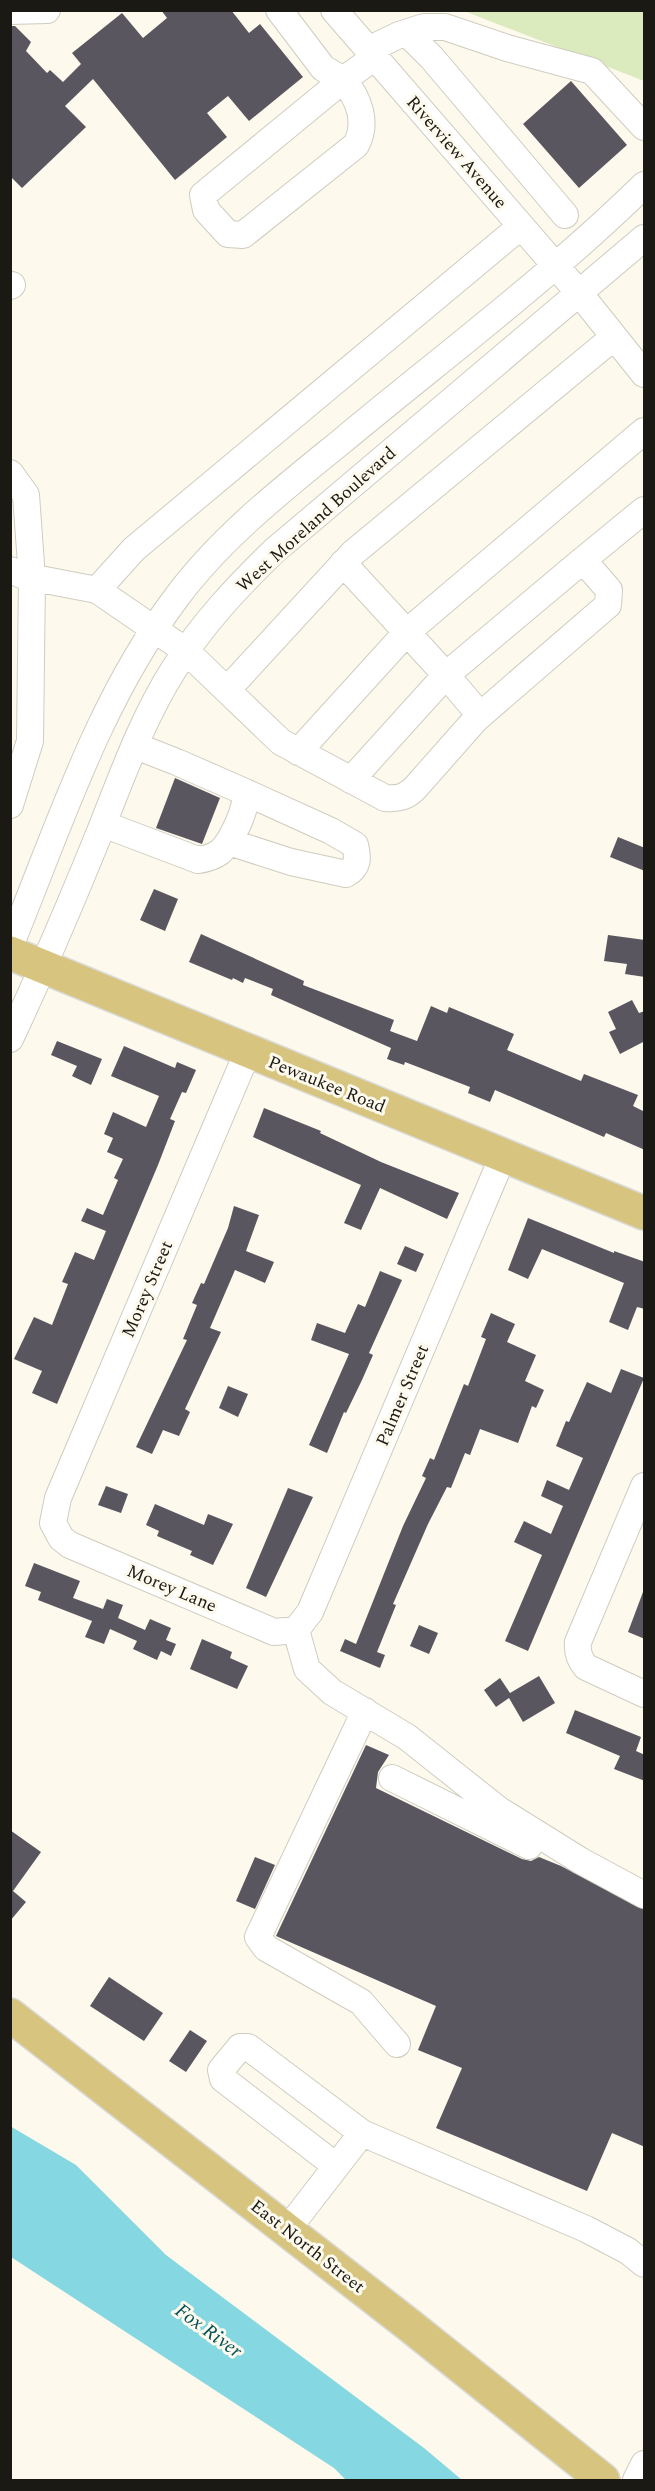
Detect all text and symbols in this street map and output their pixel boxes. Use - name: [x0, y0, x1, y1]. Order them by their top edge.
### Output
- street label: Riverview Avenue: [400, 90, 514, 215]
- street label: West Moreland Boulevard: [230, 440, 402, 599]
- street label: Pewaukee Road: [264, 1049, 390, 1120]
- street label: Morey Street: [115, 1236, 180, 1342]
- street label: Palmer Street: [369, 1340, 436, 1450]
- street label: Morey Lane: [123, 1557, 221, 1620]
- street label: East North Street: [245, 2193, 371, 2300]
- water label: Fox River: [168, 2296, 249, 2366]

